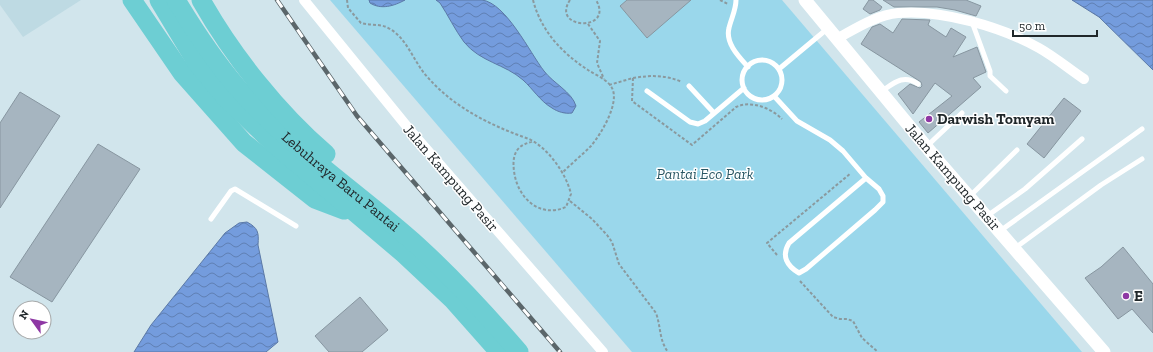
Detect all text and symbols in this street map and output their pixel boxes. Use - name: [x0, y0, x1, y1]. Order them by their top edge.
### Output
- scale bar: [1013, 12, 1097, 38]
- text: 50 m: [1019, 19, 1046, 33]
- place label: Darwish Tomyam: [937, 110, 1054, 128]
- marker: Darwish Tomyam: [924, 114, 934, 124]
- street label: Jalan Kampung Pasir: [901, 120, 1005, 234]
- street label: Jalan Kampung Pasir: [399, 121, 503, 235]
- street label: Lebuhraya Baru Pantai: [278, 128, 404, 235]
- park label: Pantai Eco Park: [657, 165, 754, 183]
- place label: E: [1134, 287, 1143, 305]
- marker: E: [1121, 291, 1131, 301]
- north arrow: [12, 300, 52, 340]
- text: N: [16, 307, 32, 322]

